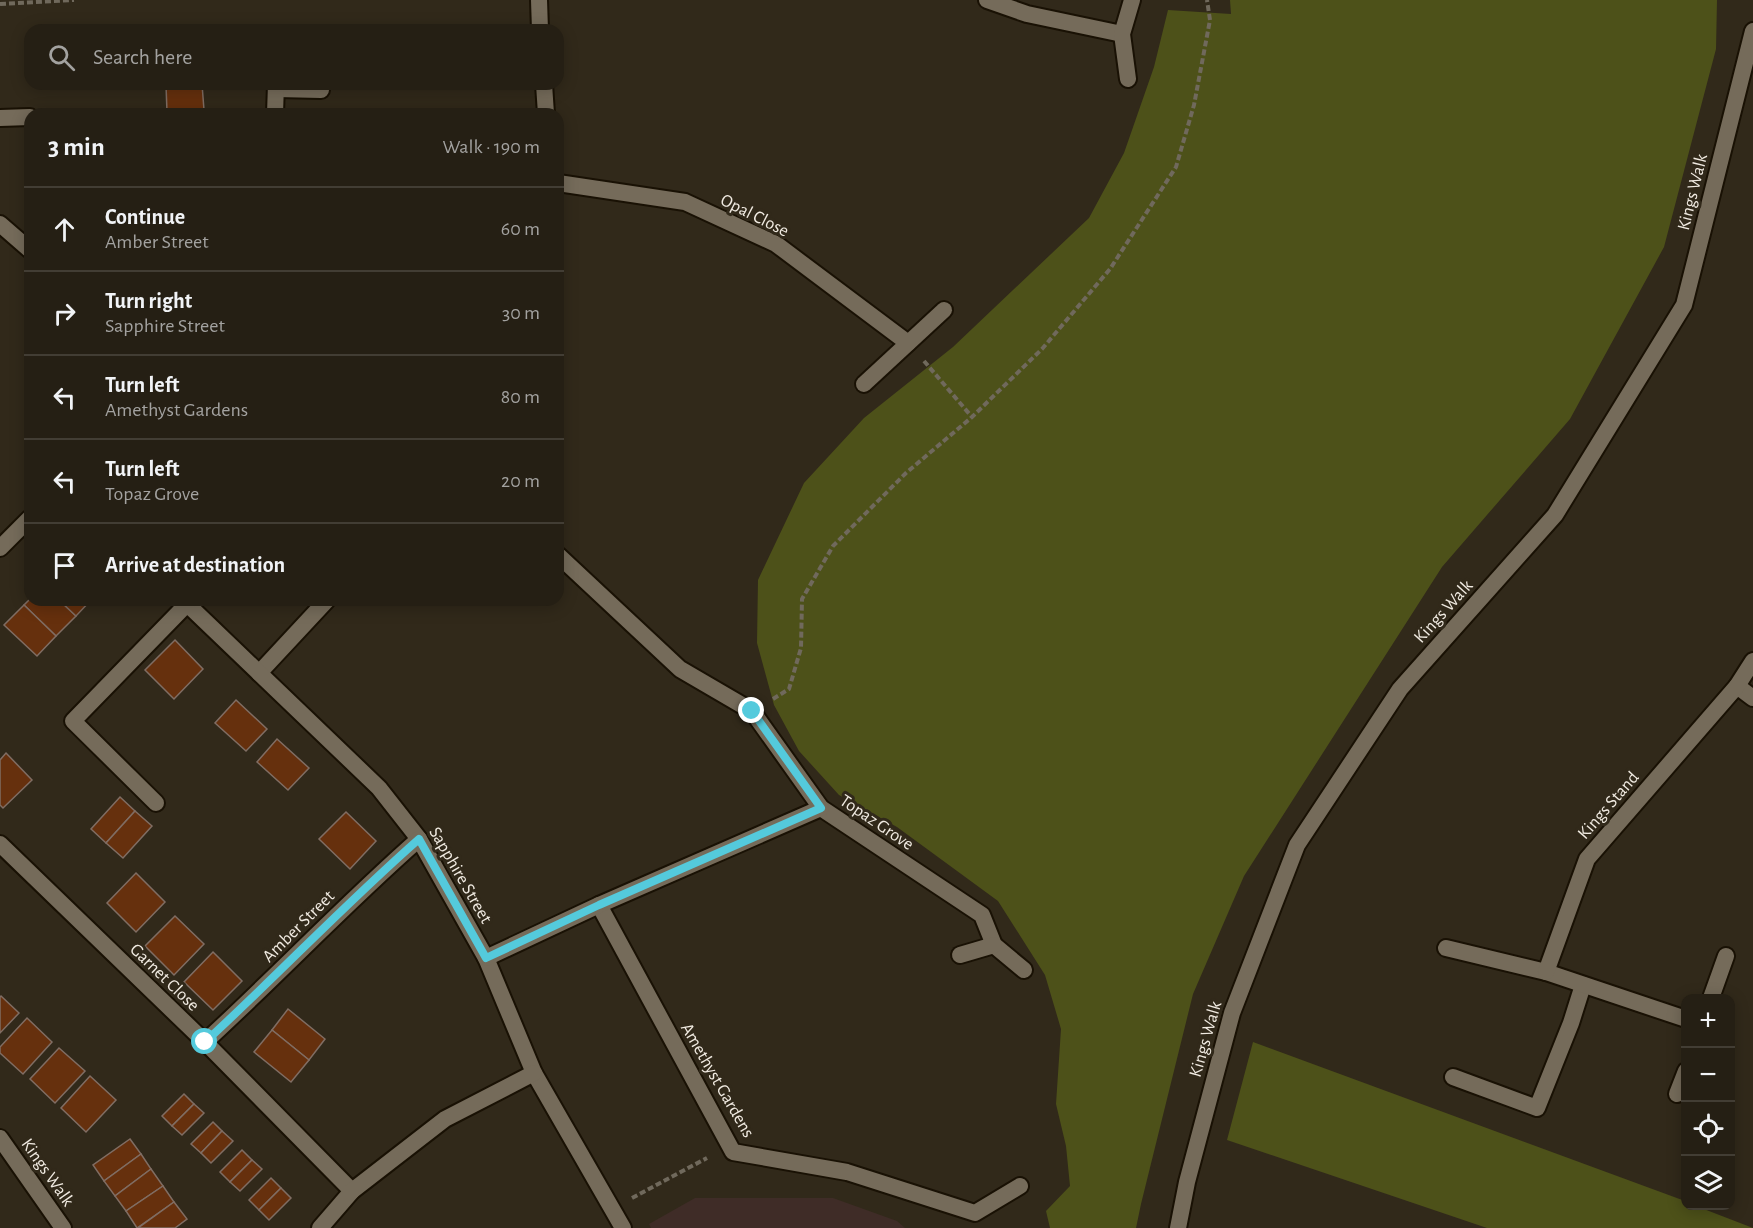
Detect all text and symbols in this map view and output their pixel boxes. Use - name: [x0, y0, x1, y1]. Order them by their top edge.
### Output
- search box: [24, 24, 564, 90]
- icon: search: [45, 41, 78, 74]
- text: Search here: [93, 46, 192, 68]
- text: 3 min: [48, 134, 105, 160]
- text: Walk · 190 m: [443, 137, 540, 157]
- street label: Kings Walk: [1675, 151, 1711, 232]
- street label: Opal Close: [718, 191, 792, 241]
- text: Continue: [105, 206, 185, 228]
- icon: ahead: [48, 213, 81, 246]
- text: 60 m: [501, 219, 540, 239]
- text: Amber Street: [105, 232, 209, 252]
- text: Turn right: [105, 290, 192, 312]
- icon: right: [48, 297, 81, 330]
- text: 30 m: [502, 303, 540, 323]
- text: Sapphire Street: [105, 316, 225, 336]
- text: Turn left: [105, 374, 179, 396]
- icon: left: [48, 381, 81, 414]
- text: 80 m: [501, 387, 540, 407]
- text: Amethyst Gardens: [105, 400, 248, 420]
- text: Turn left: [105, 458, 179, 480]
- icon: left: [48, 465, 81, 498]
- text: 20 m: [501, 471, 540, 491]
- text: Topaz Grove: [105, 484, 199, 504]
- icon: arrive: [48, 549, 81, 582]
- text: Arrive at destination: [105, 554, 285, 576]
- street label: Kings Walk: [1411, 576, 1477, 647]
- route end: [738, 697, 764, 723]
- street label: Kings Stand: [1575, 768, 1643, 843]
- street label: Topaz Grove: [836, 792, 917, 854]
- street label: Sapphire Street: [425, 824, 495, 927]
- street label: Amber Street: [259, 887, 338, 966]
- street label: Garnet Close: [126, 941, 202, 1015]
- map controls: [1681, 994, 1735, 1210]
- button: +: [1681, 994, 1735, 1048]
- street label: Kings Walk: [1187, 999, 1226, 1079]
- street label: Amethyst Gardens: [677, 1020, 757, 1141]
- route start: [191, 1028, 217, 1054]
- button: −: [1681, 1048, 1735, 1102]
- button: locate: [1681, 1102, 1735, 1156]
- street label: Kings Walk: [17, 1135, 77, 1210]
- button: layers: [1681, 1156, 1735, 1210]

